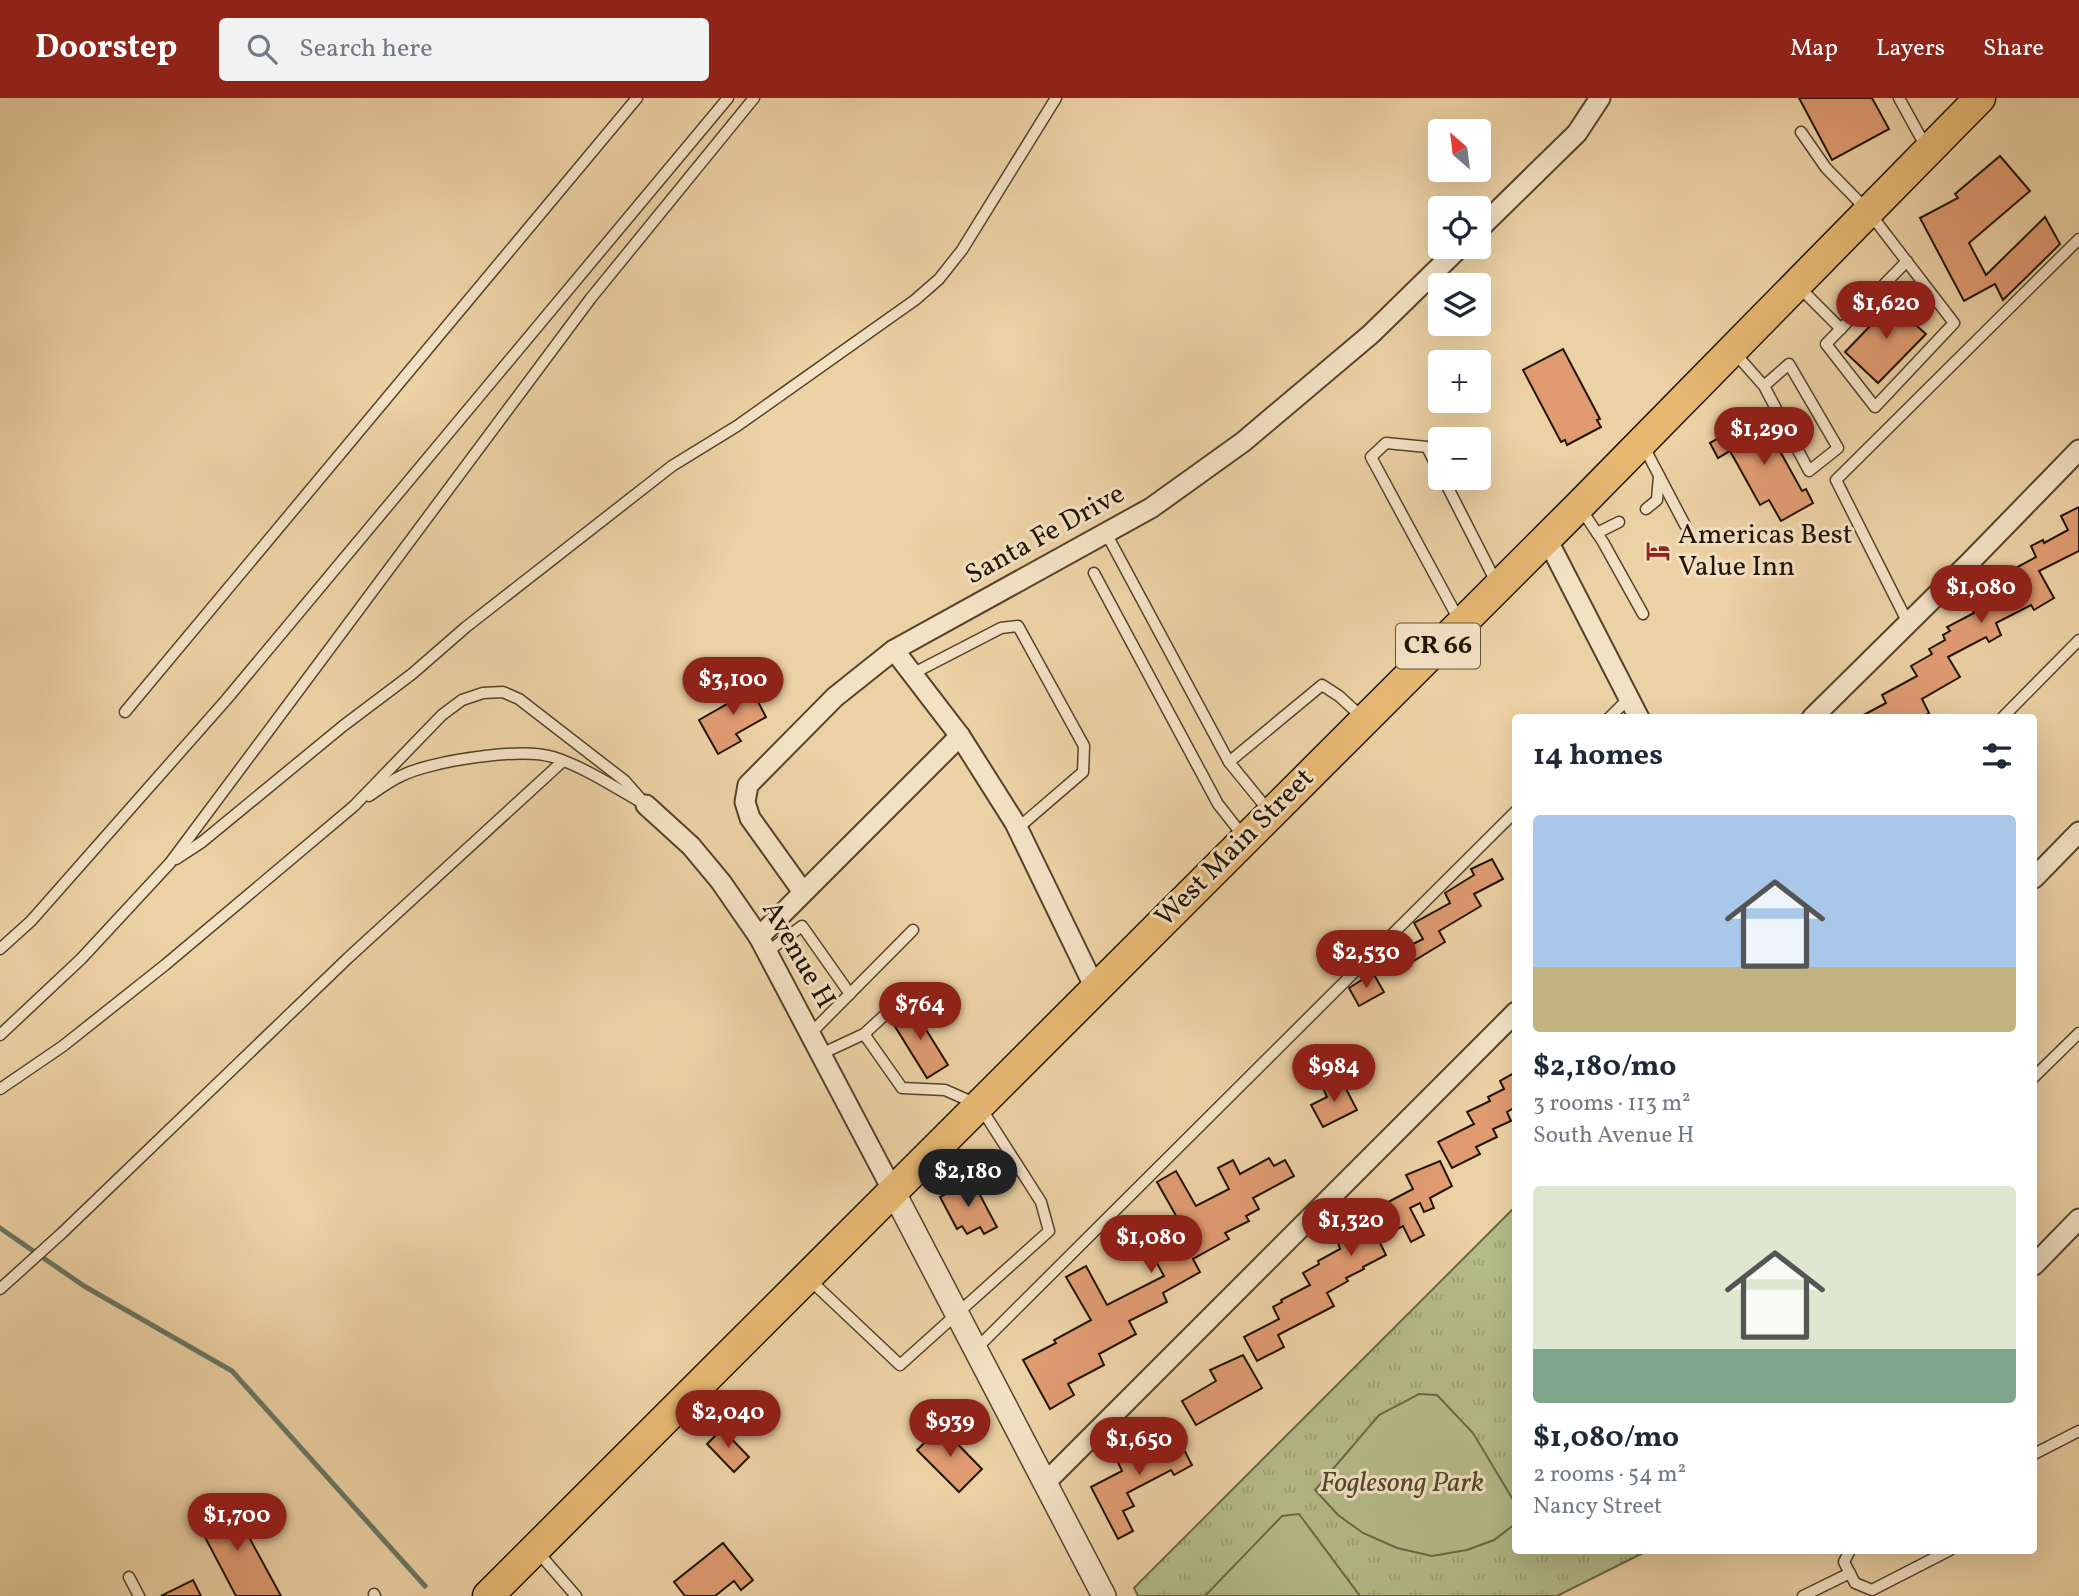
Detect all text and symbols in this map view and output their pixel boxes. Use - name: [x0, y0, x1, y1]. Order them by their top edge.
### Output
- search box: [219, 18, 709, 81]
- text: Doorstep: [35, 26, 177, 72]
- icon: search: [243, 30, 281, 68]
- text: Search here: [299, 31, 433, 67]
- text: Map: [1790, 32, 1838, 66]
- text: Layers: [1876, 32, 1945, 66]
- text: Share: [1983, 32, 2044, 66]
- north arrow: [1428, 119, 1491, 182]
- map controls: [1428, 119, 1491, 490]
- button: locate: [1428, 196, 1491, 259]
- button: layers: [1428, 273, 1491, 336]
- pin: $1,620: [1829, 282, 1943, 341]
- text: $1,620: [1852, 288, 1920, 320]
- button: +: [1428, 350, 1491, 413]
- pin: $1,290: [1707, 408, 1821, 467]
- text: $1,290: [1730, 414, 1798, 446]
- button: −: [1428, 427, 1491, 490]
- street label: Santa Fe Drive: [958, 475, 1132, 595]
- place label: Americas Best Value Inn: [1678, 516, 1853, 587]
- hotel icon: Americas Best Value Inn: [1644, 537, 1672, 565]
- pin: $1,080: [1924, 566, 2038, 625]
- text: $1,080: [1946, 572, 2016, 604]
- road number: CR 66: [1396, 624, 1480, 668]
- pin: $3,100: [676, 658, 790, 717]
- text: $3,100: [698, 664, 768, 696]
- text: 14 homes: [1533, 735, 1663, 777]
- icon: filters: [1978, 737, 2016, 775]
- street label: West Main Street: [1147, 760, 1323, 936]
- icon: home: [1712, 861, 1838, 987]
- street label: Avenue H: [752, 894, 844, 1016]
- pin: $2,530: [1309, 930, 1423, 990]
- text: $2,530: [1332, 937, 1400, 969]
- pin: $764: [879, 982, 961, 1042]
- text: $764: [895, 989, 945, 1021]
- pin: $984: [1293, 1044, 1375, 1104]
- text: $2,180/mo: [1533, 1046, 1676, 1088]
- text: $984: [1308, 1051, 1360, 1083]
- text: 3 rooms · 113 m²: [1533, 1088, 1691, 1120]
- text: South Avenue H: [1533, 1120, 1694, 1152]
- pin: $2,180: [911, 1150, 1025, 1209]
- text: $2,180: [934, 1156, 1002, 1188]
- pin: $1,320: [1294, 1198, 1408, 1258]
- text: $1,320: [1318, 1205, 1384, 1237]
- pin: $1,080: [1094, 1216, 1208, 1275]
- text: $1,080: [1116, 1222, 1186, 1254]
- icon: home: [1712, 1232, 1838, 1358]
- pin: $2,040: [671, 1390, 785, 1450]
- text: $2,040: [692, 1397, 764, 1429]
- pin: $939: [909, 1400, 991, 1459]
- text: $939: [925, 1406, 975, 1438]
- text: $1,080/mo: [1533, 1417, 1679, 1459]
- pin: $1,650: [1082, 1418, 1196, 1477]
- text: $1,650: [1106, 1424, 1172, 1456]
- text: 2 rooms · 54 m²: [1533, 1459, 1686, 1491]
- park label: Foglesong Park: [1320, 1464, 1484, 1503]
- text: Nancy Street: [1533, 1491, 1662, 1523]
- pin: $1,700: [180, 1494, 294, 1553]
- text: $1,700: [204, 1500, 270, 1532]

